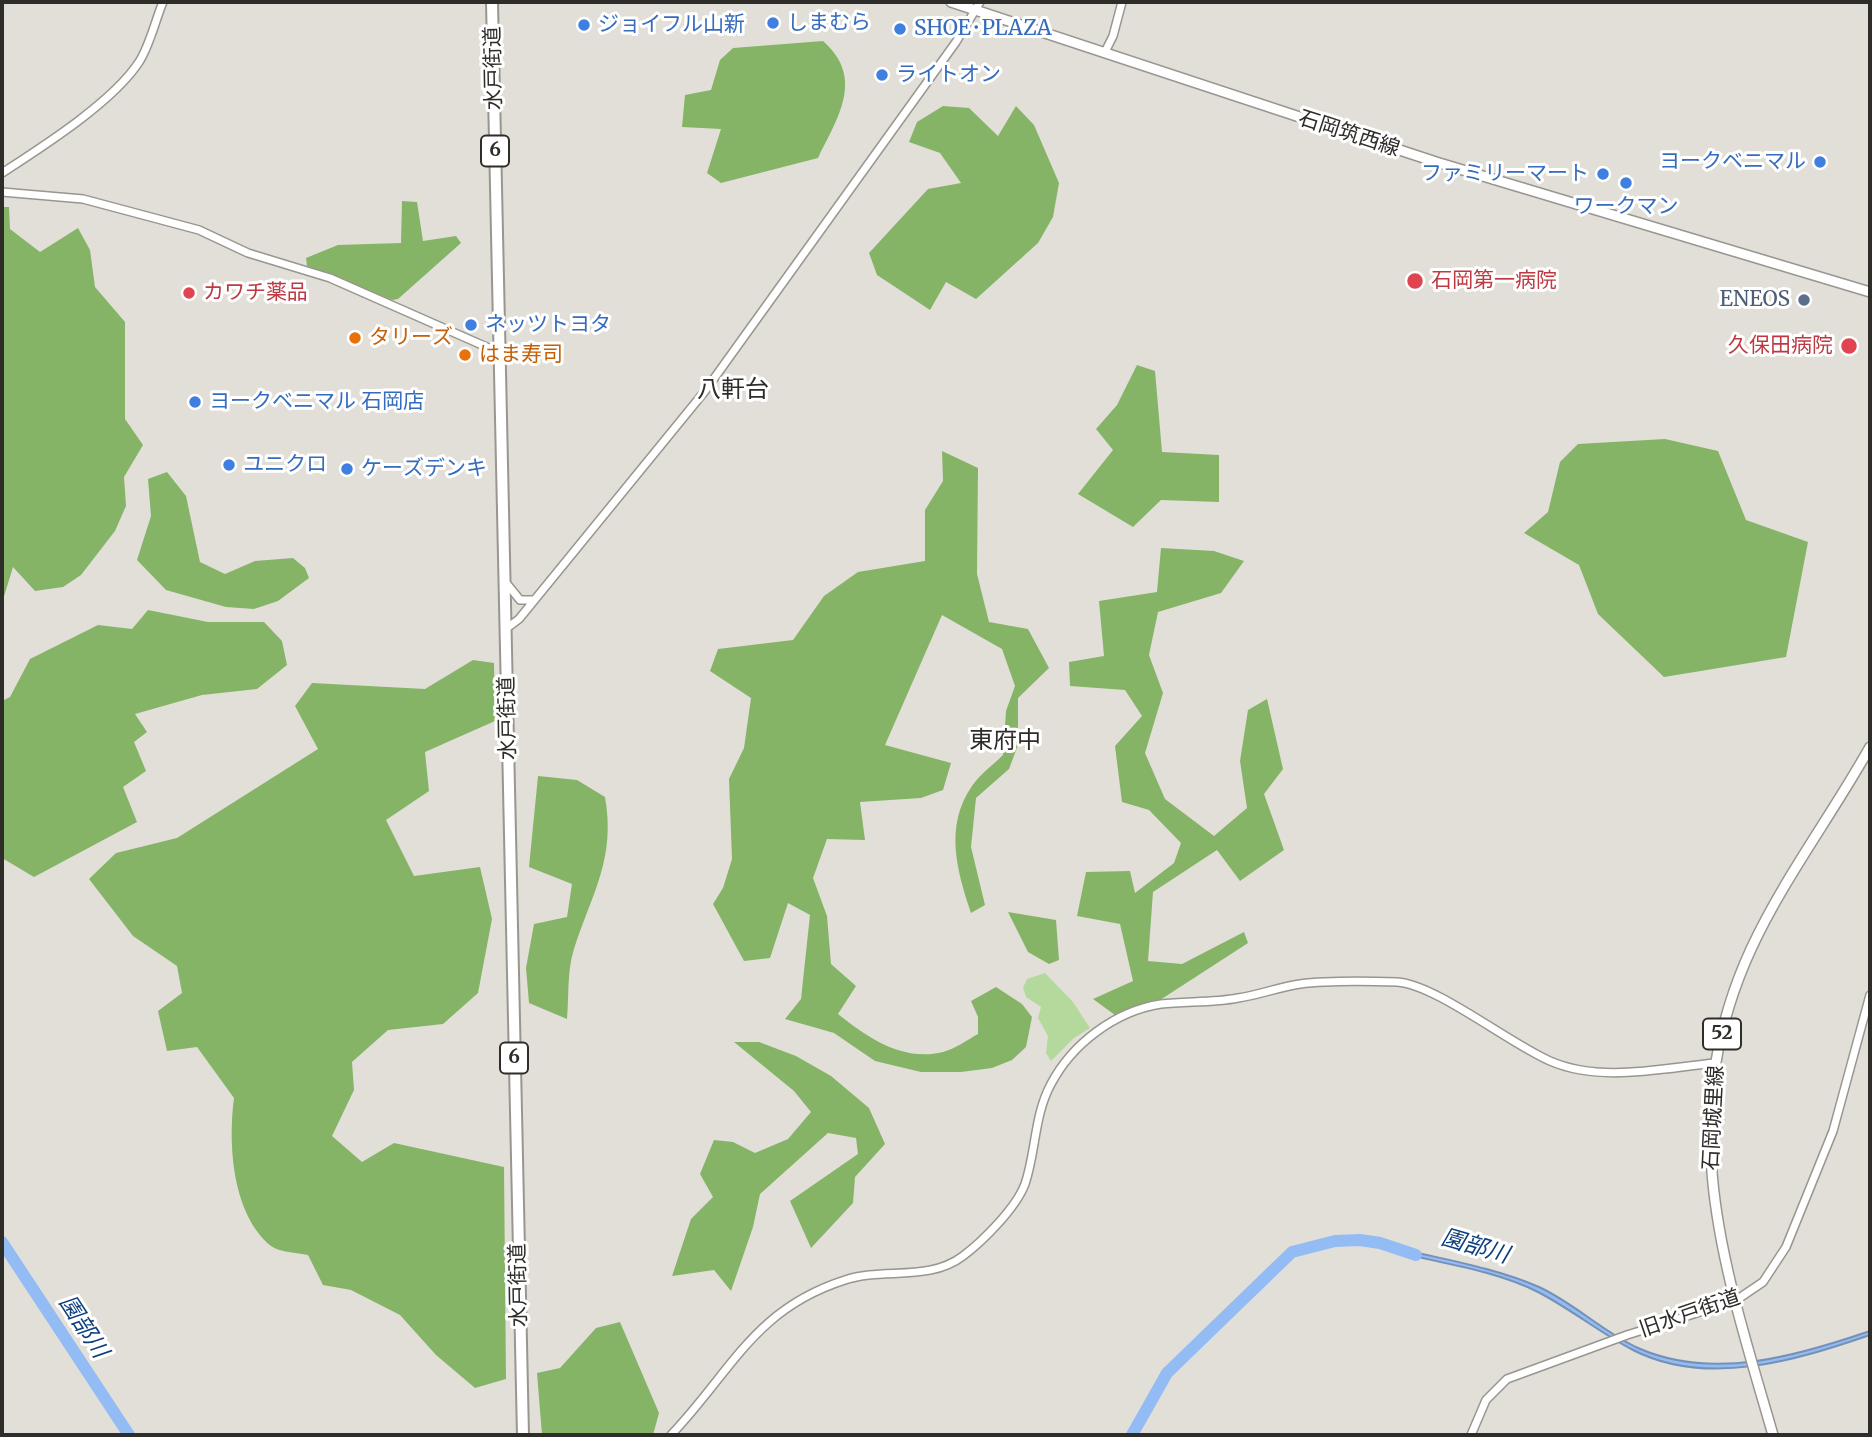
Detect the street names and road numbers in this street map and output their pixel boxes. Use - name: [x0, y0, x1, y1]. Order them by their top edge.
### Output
- street label: 水戸街道: [481, 26, 507, 110]
- street label: 石岡筑西線: [1295, 106, 1403, 162]
- road number: 6: [481, 136, 509, 167]
- street label: 水戸街道: [495, 676, 521, 760]
- road number: 52: [1703, 1018, 1741, 1050]
- road number: 6: [500, 1042, 528, 1074]
- street label: 石岡城里線: [1699, 1065, 1729, 1171]
- street label: 水戸街道: [506, 1243, 532, 1327]
- street label: 旧水戸街道: [1636, 1285, 1744, 1343]

